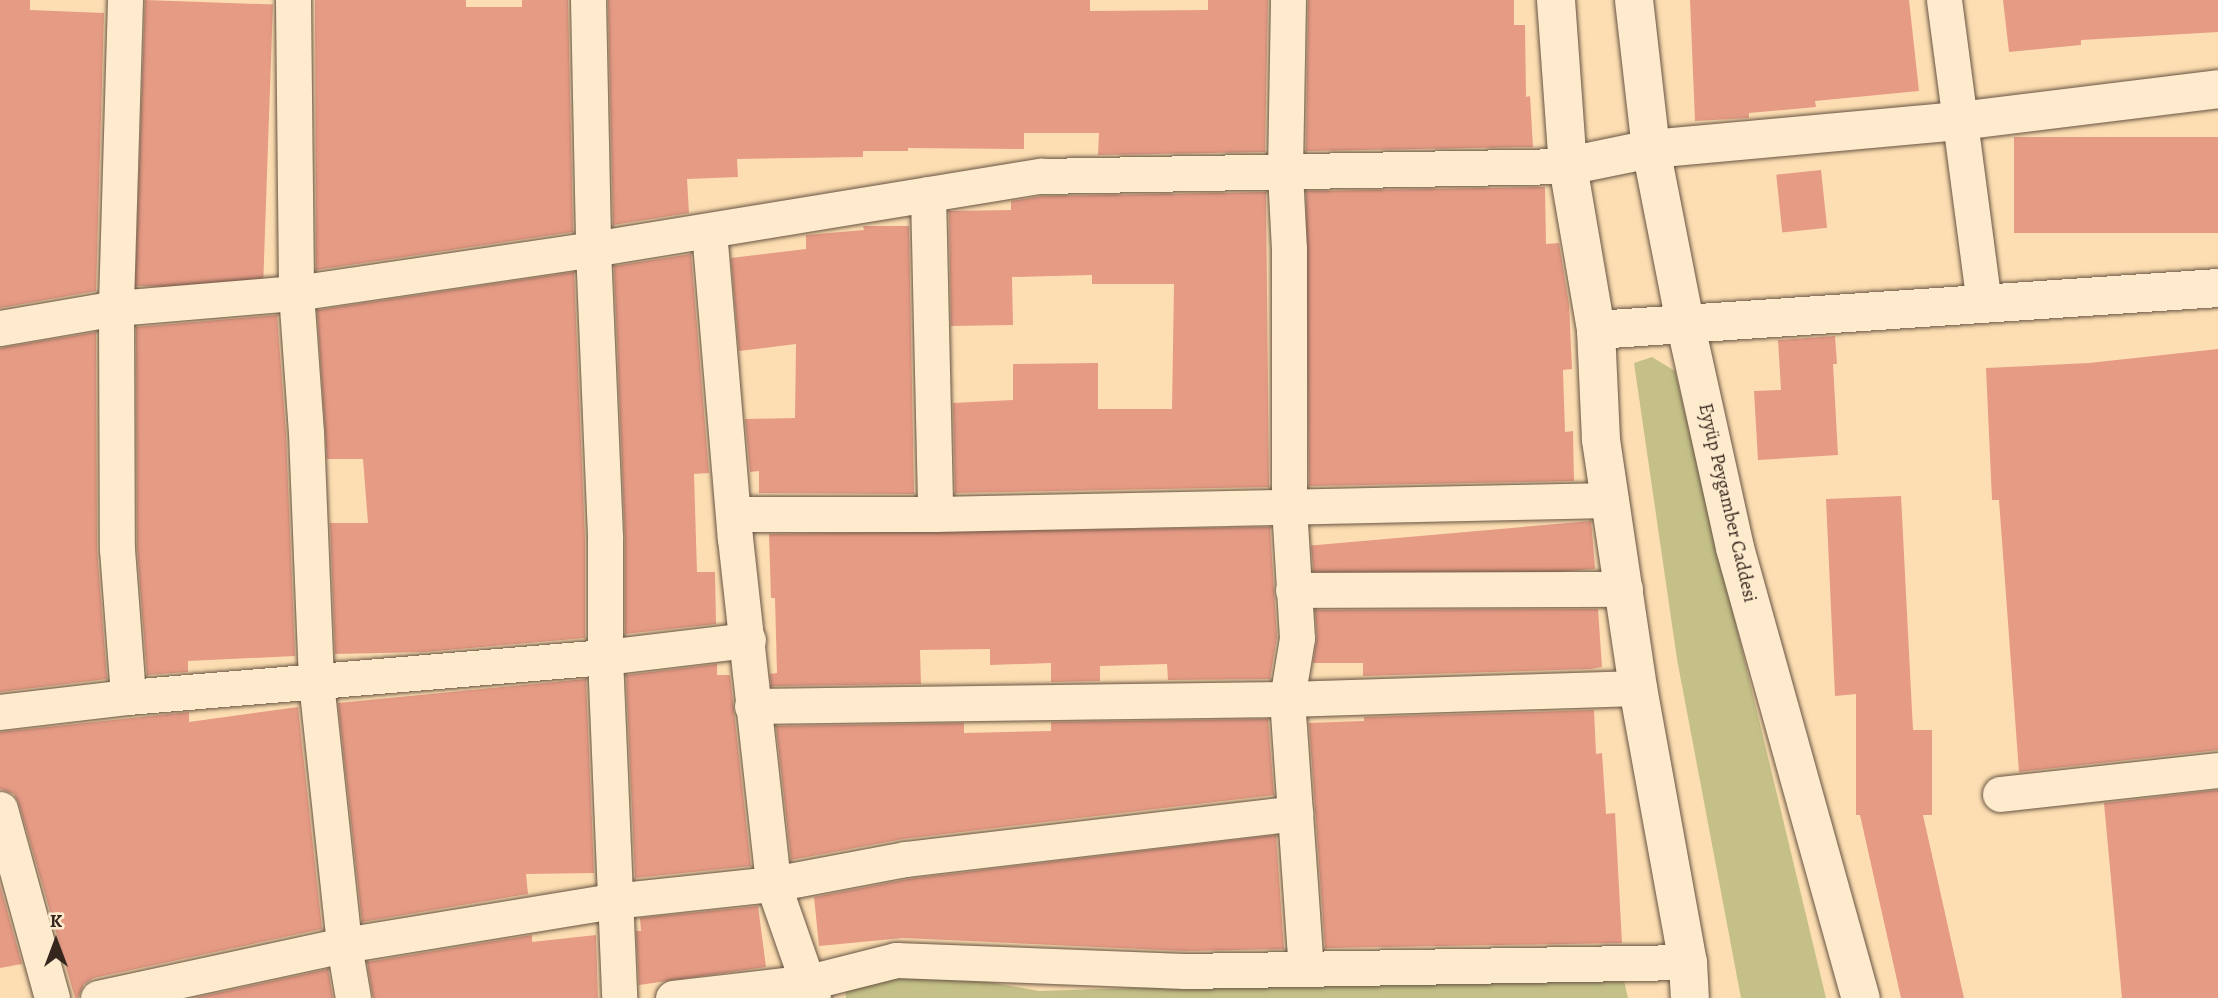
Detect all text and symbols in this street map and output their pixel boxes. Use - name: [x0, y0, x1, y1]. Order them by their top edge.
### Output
- street label: Eyyüp Peygamber Caddesi: [1693, 401, 1761, 605]
- north arrow: [21, 907, 91, 977]
- text: K: [50, 908, 62, 934]

